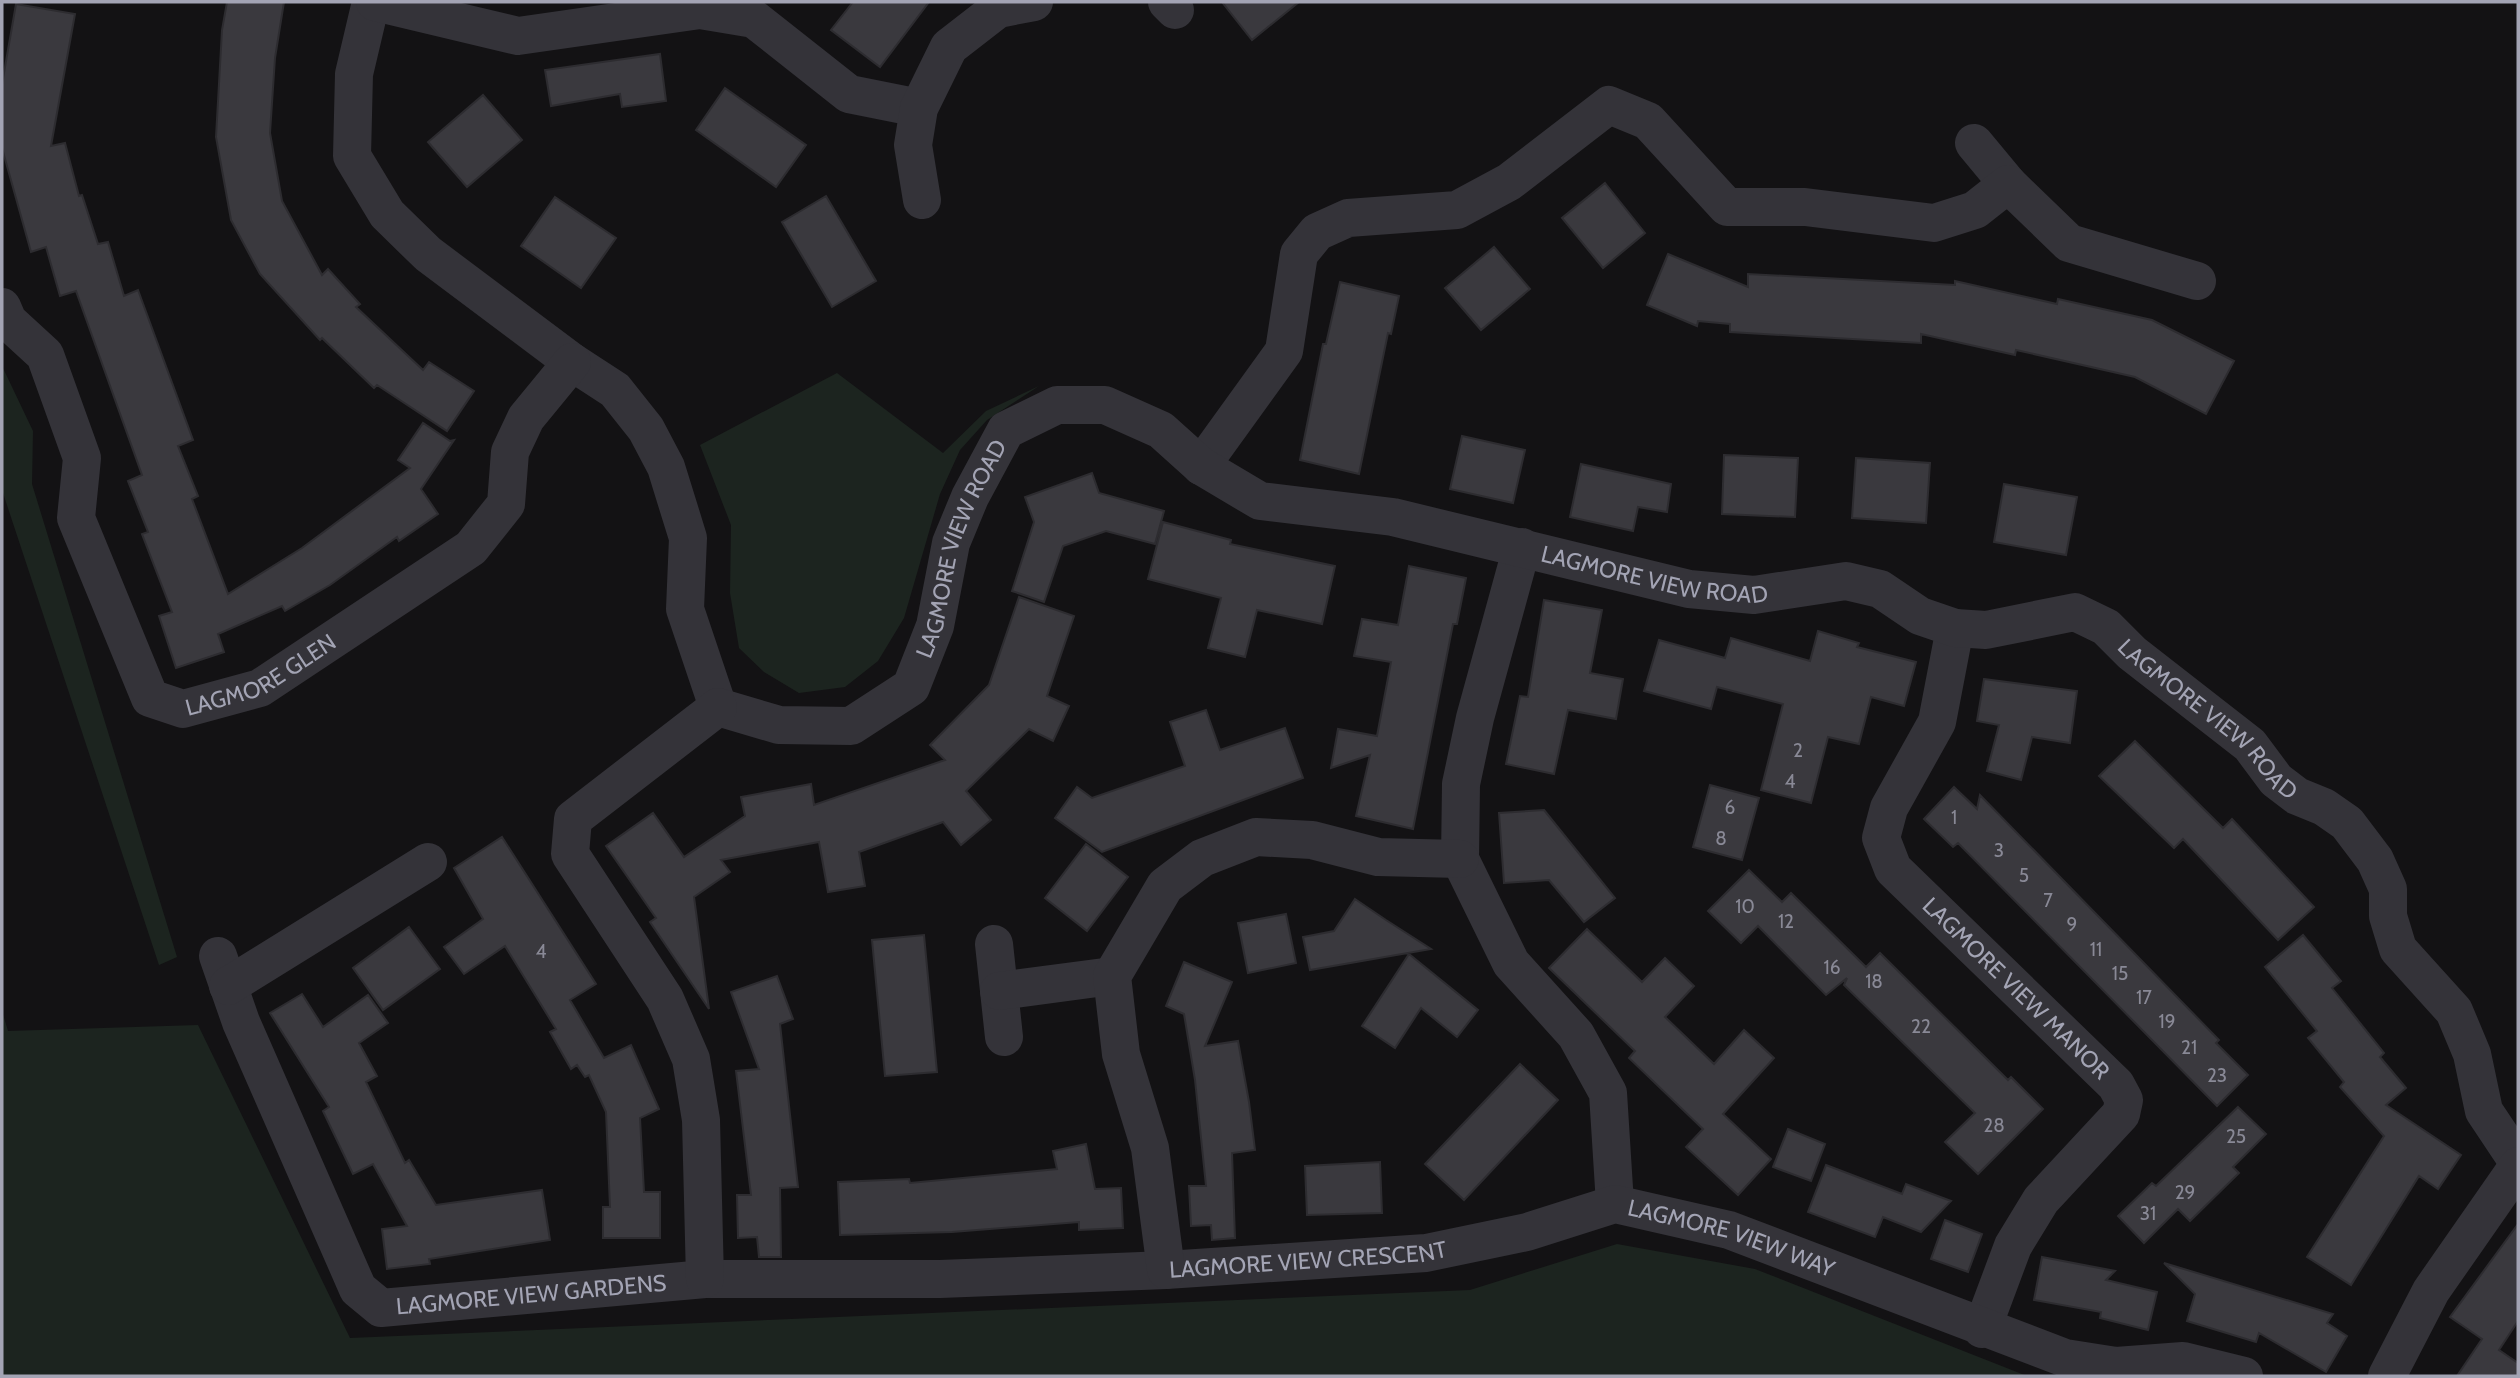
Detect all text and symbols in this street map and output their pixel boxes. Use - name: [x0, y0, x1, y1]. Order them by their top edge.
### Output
- street label: LAGMORE VIEW ROAD: [910, 435, 1012, 662]
- street label: LAGMORE VIEW ROAD: [1538, 540, 1770, 609]
- street label: LAGMORE GLEN: [182, 628, 341, 722]
- street label: LAGMORE VIEW ROAD: [2112, 633, 2303, 805]
- house number: 2: [1793, 739, 1803, 762]
- house number: 4: [1785, 770, 1796, 793]
- house number: 6: [1725, 796, 1735, 819]
- house number: 1: [1951, 806, 1957, 829]
- house number: 8: [1715, 827, 1727, 850]
- house number: 3: [1994, 839, 2004, 862]
- house number: 5: [2019, 864, 2029, 887]
- house number: 7: [2043, 889, 2053, 912]
- street label: LAGMORE VIEW MANOR: [1917, 892, 2116, 1085]
- house number: 10: [1735, 895, 1755, 918]
- house number: 12: [1778, 910, 1794, 933]
- house number: 9: [2067, 913, 2077, 936]
- house number: 11: [2090, 938, 2102, 961]
- house number: 4: [536, 940, 547, 963]
- house number: 16: [1824, 956, 1841, 979]
- house number: 15: [2112, 962, 2128, 985]
- house number: 18: [1865, 970, 1883, 993]
- house number: 17: [2136, 986, 2152, 1009]
- house number: 19: [2159, 1010, 2176, 1033]
- house number: 22: [1911, 1015, 1931, 1038]
- house number: 21: [2181, 1036, 2197, 1059]
- house number: 23: [2207, 1064, 2227, 1087]
- house number: 28: [1983, 1114, 2005, 1137]
- house number: 25: [2226, 1125, 2246, 1148]
- house number: 29: [2175, 1181, 2195, 1204]
- street label: LAGMORE VIEW WAY: [1625, 1193, 1839, 1283]
- house number: 31: [2140, 1202, 2156, 1225]
- street label: LAGMORE VIEW CRESCENT: [1168, 1235, 1449, 1284]
- street label: LAGMORE VIEW GARDENS: [395, 1269, 668, 1321]

